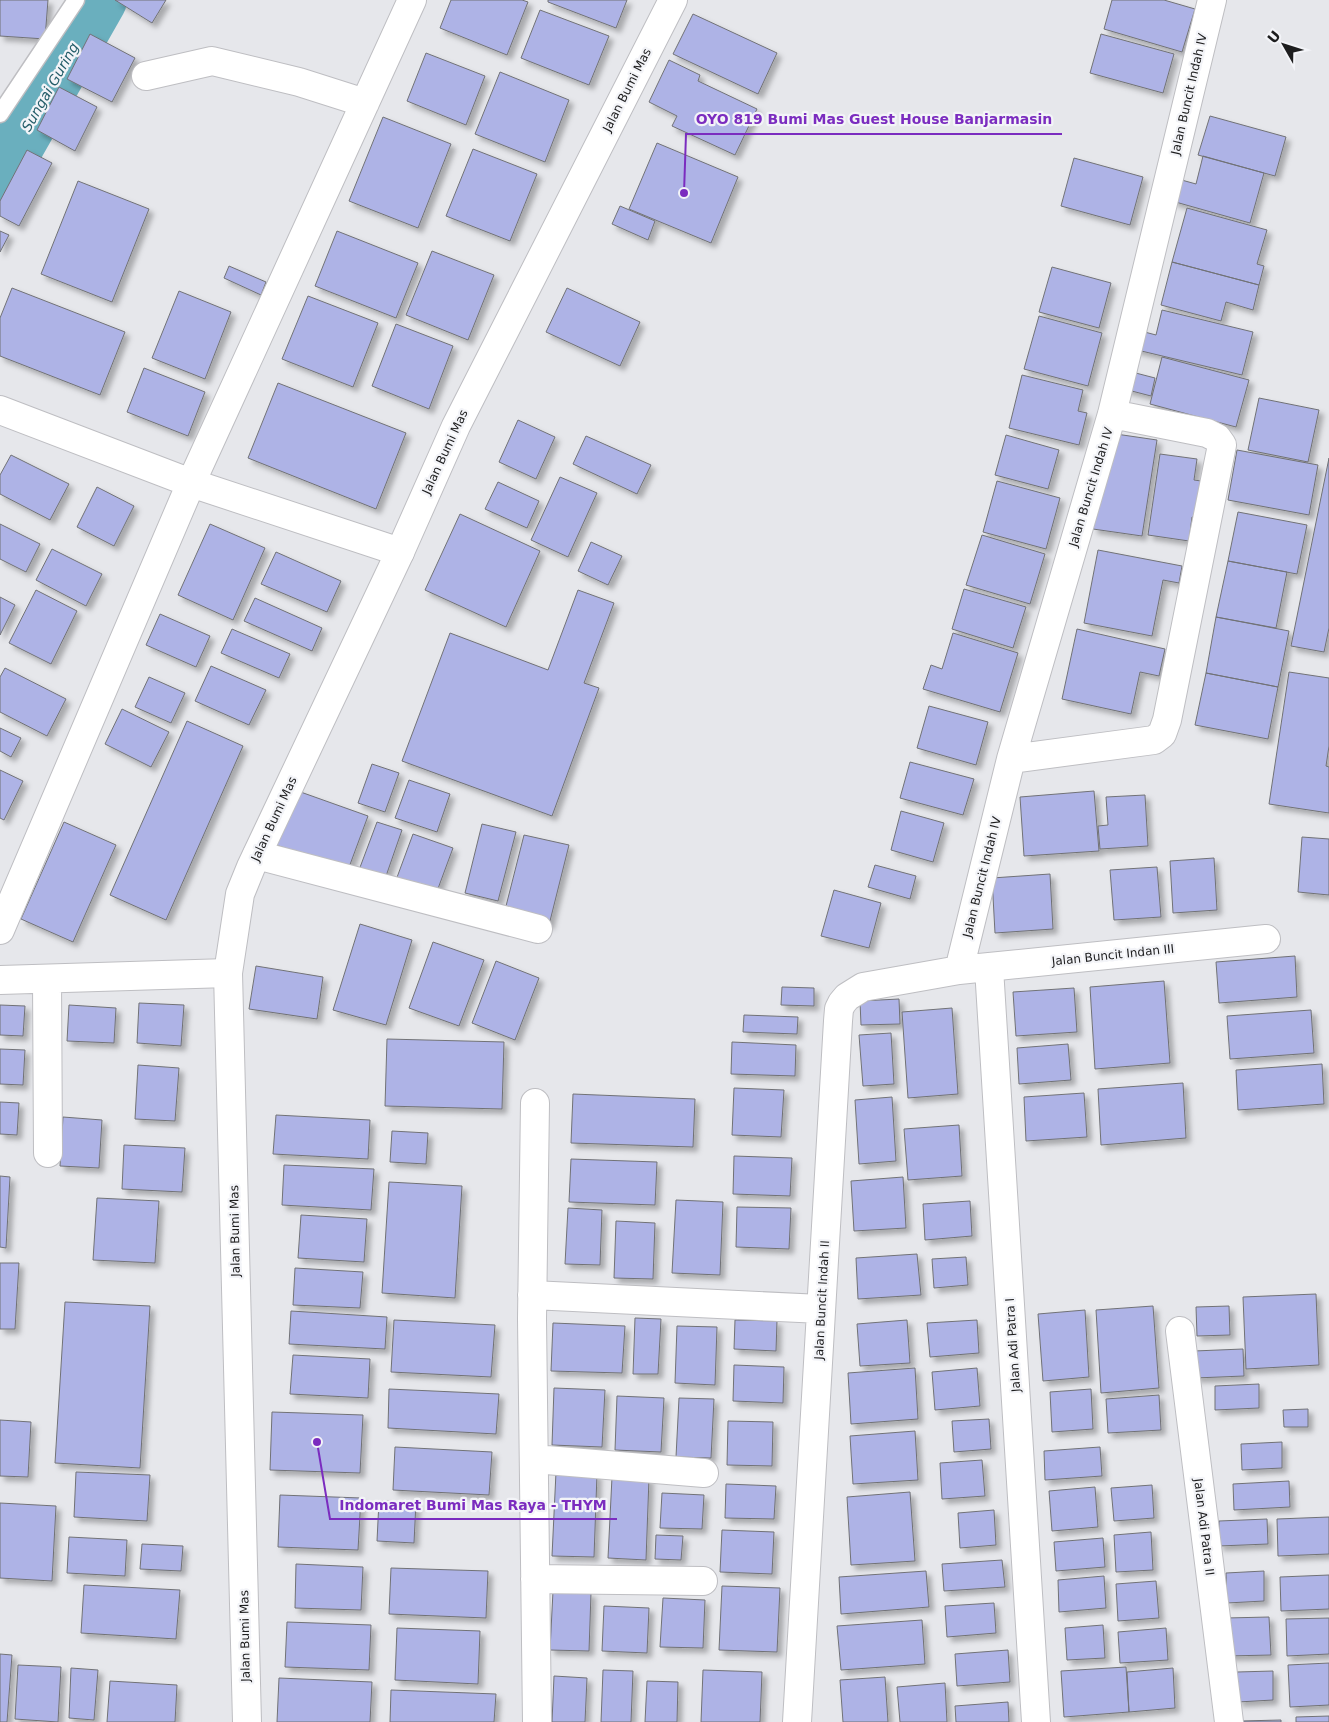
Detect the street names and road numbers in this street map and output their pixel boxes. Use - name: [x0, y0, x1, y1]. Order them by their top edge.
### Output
- street label: Jalan Buncit Indah IV: [1168, 31, 1210, 157]
- street label: Jalan Bumi Mas: [600, 46, 654, 135]
- street label: Jalan Bumi Mas: [419, 408, 471, 497]
- street label: Jalan Buncit Indah IV: [1066, 425, 1116, 549]
- street label: Jalan Bumi Mas: [248, 775, 300, 864]
- street label: Jalan Buncit Indah IV: [960, 814, 1004, 940]
- street label: Jalan Buncit Indan III: [1050, 942, 1175, 968]
- street label: Jalan Bumi Mas: [227, 1185, 243, 1278]
- street label: Jalan Buncit Indah II: [812, 1240, 832, 1361]
- street label: Jalan Adi Patra I: [1003, 1298, 1023, 1393]
- street label: Jalan Adi Patra II: [1191, 1477, 1217, 1576]
- street label: Jalan Bumi Mas: [237, 1590, 253, 1683]

